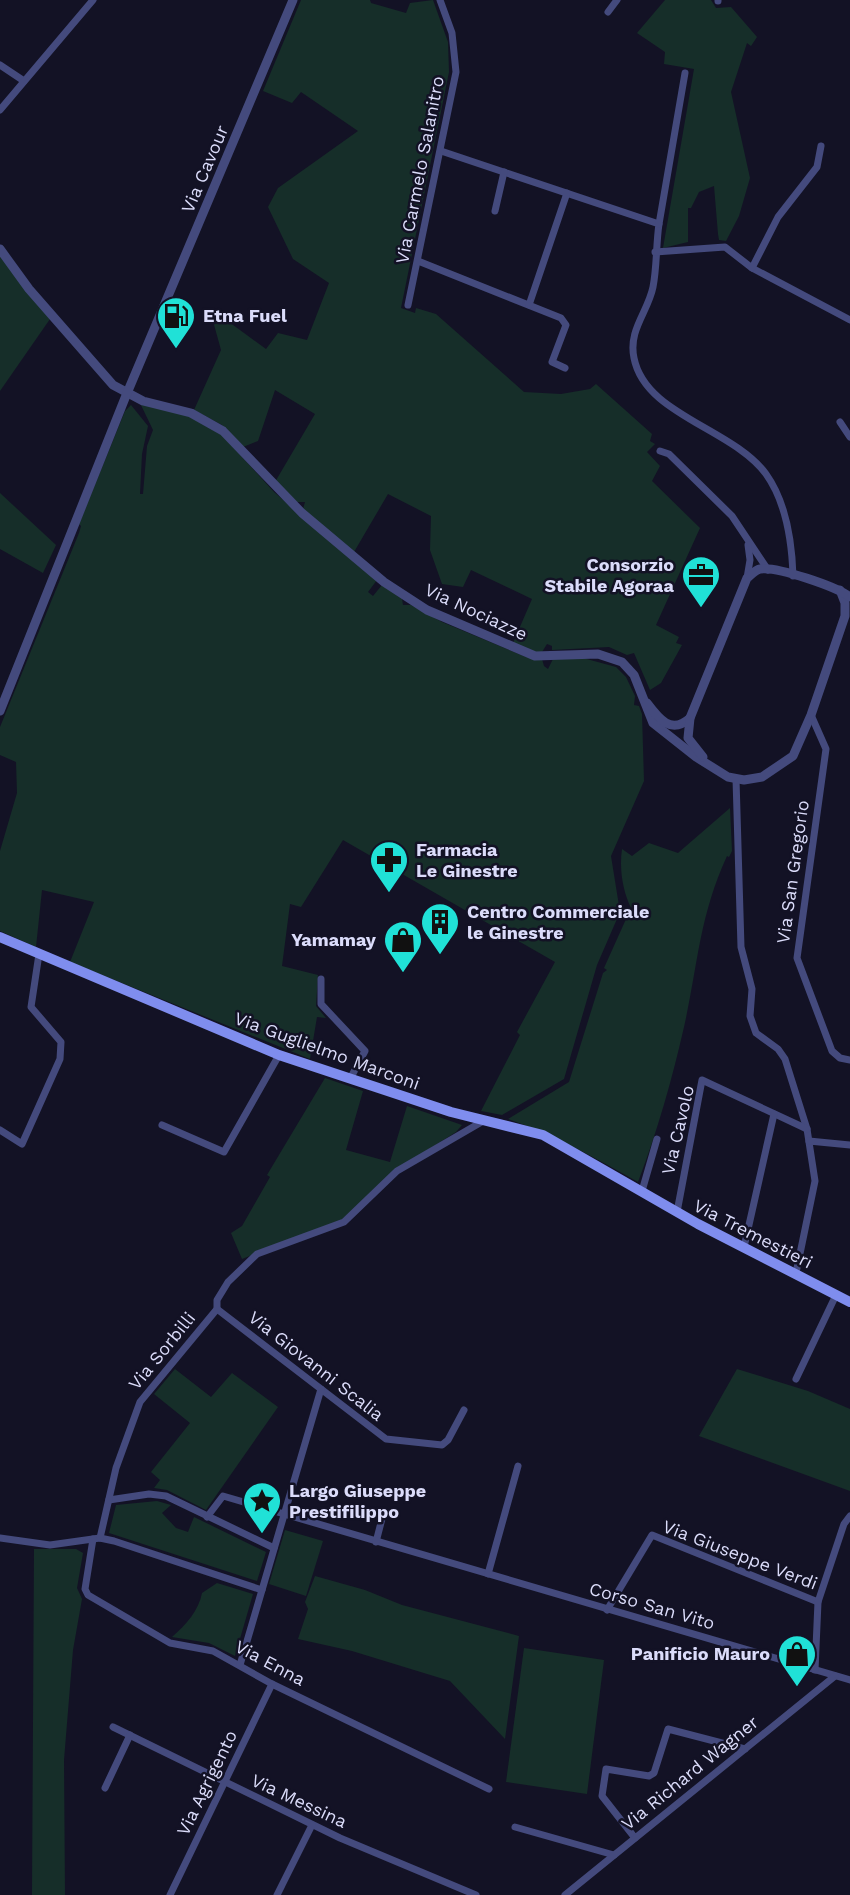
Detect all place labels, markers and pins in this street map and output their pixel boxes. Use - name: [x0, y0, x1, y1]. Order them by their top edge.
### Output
- fuel station icon: Etna Fuel: [155, 295, 197, 350]
- place label: Etna Fuel: [203, 305, 287, 326]
- place label: Consorzio Stabile Agoraa: [545, 554, 675, 596]
- office icon: Consorzio Stabile Agoraa: [680, 554, 722, 609]
- pharmacy icon: Farmacia Le Ginestre: [368, 839, 410, 894]
- place label: Farmacia Le Ginestre: [416, 839, 518, 881]
- building icon: Centro Commerciale le Ginestre: [419, 901, 461, 956]
- place label: Centro Commerciale le Ginestre: [467, 901, 649, 943]
- shop icon: Yamamay: [382, 919, 424, 974]
- place label: Yamamay: [291, 929, 377, 950]
- place icon: Largo Giuseppe Prestifilippo: [241, 1480, 283, 1535]
- place label: Largo Giuseppe Prestifilippo: [289, 1480, 426, 1522]
- shop icon: Panificio Mauro: [776, 1633, 818, 1688]
- place label: Panificio Mauro: [631, 1643, 770, 1664]

